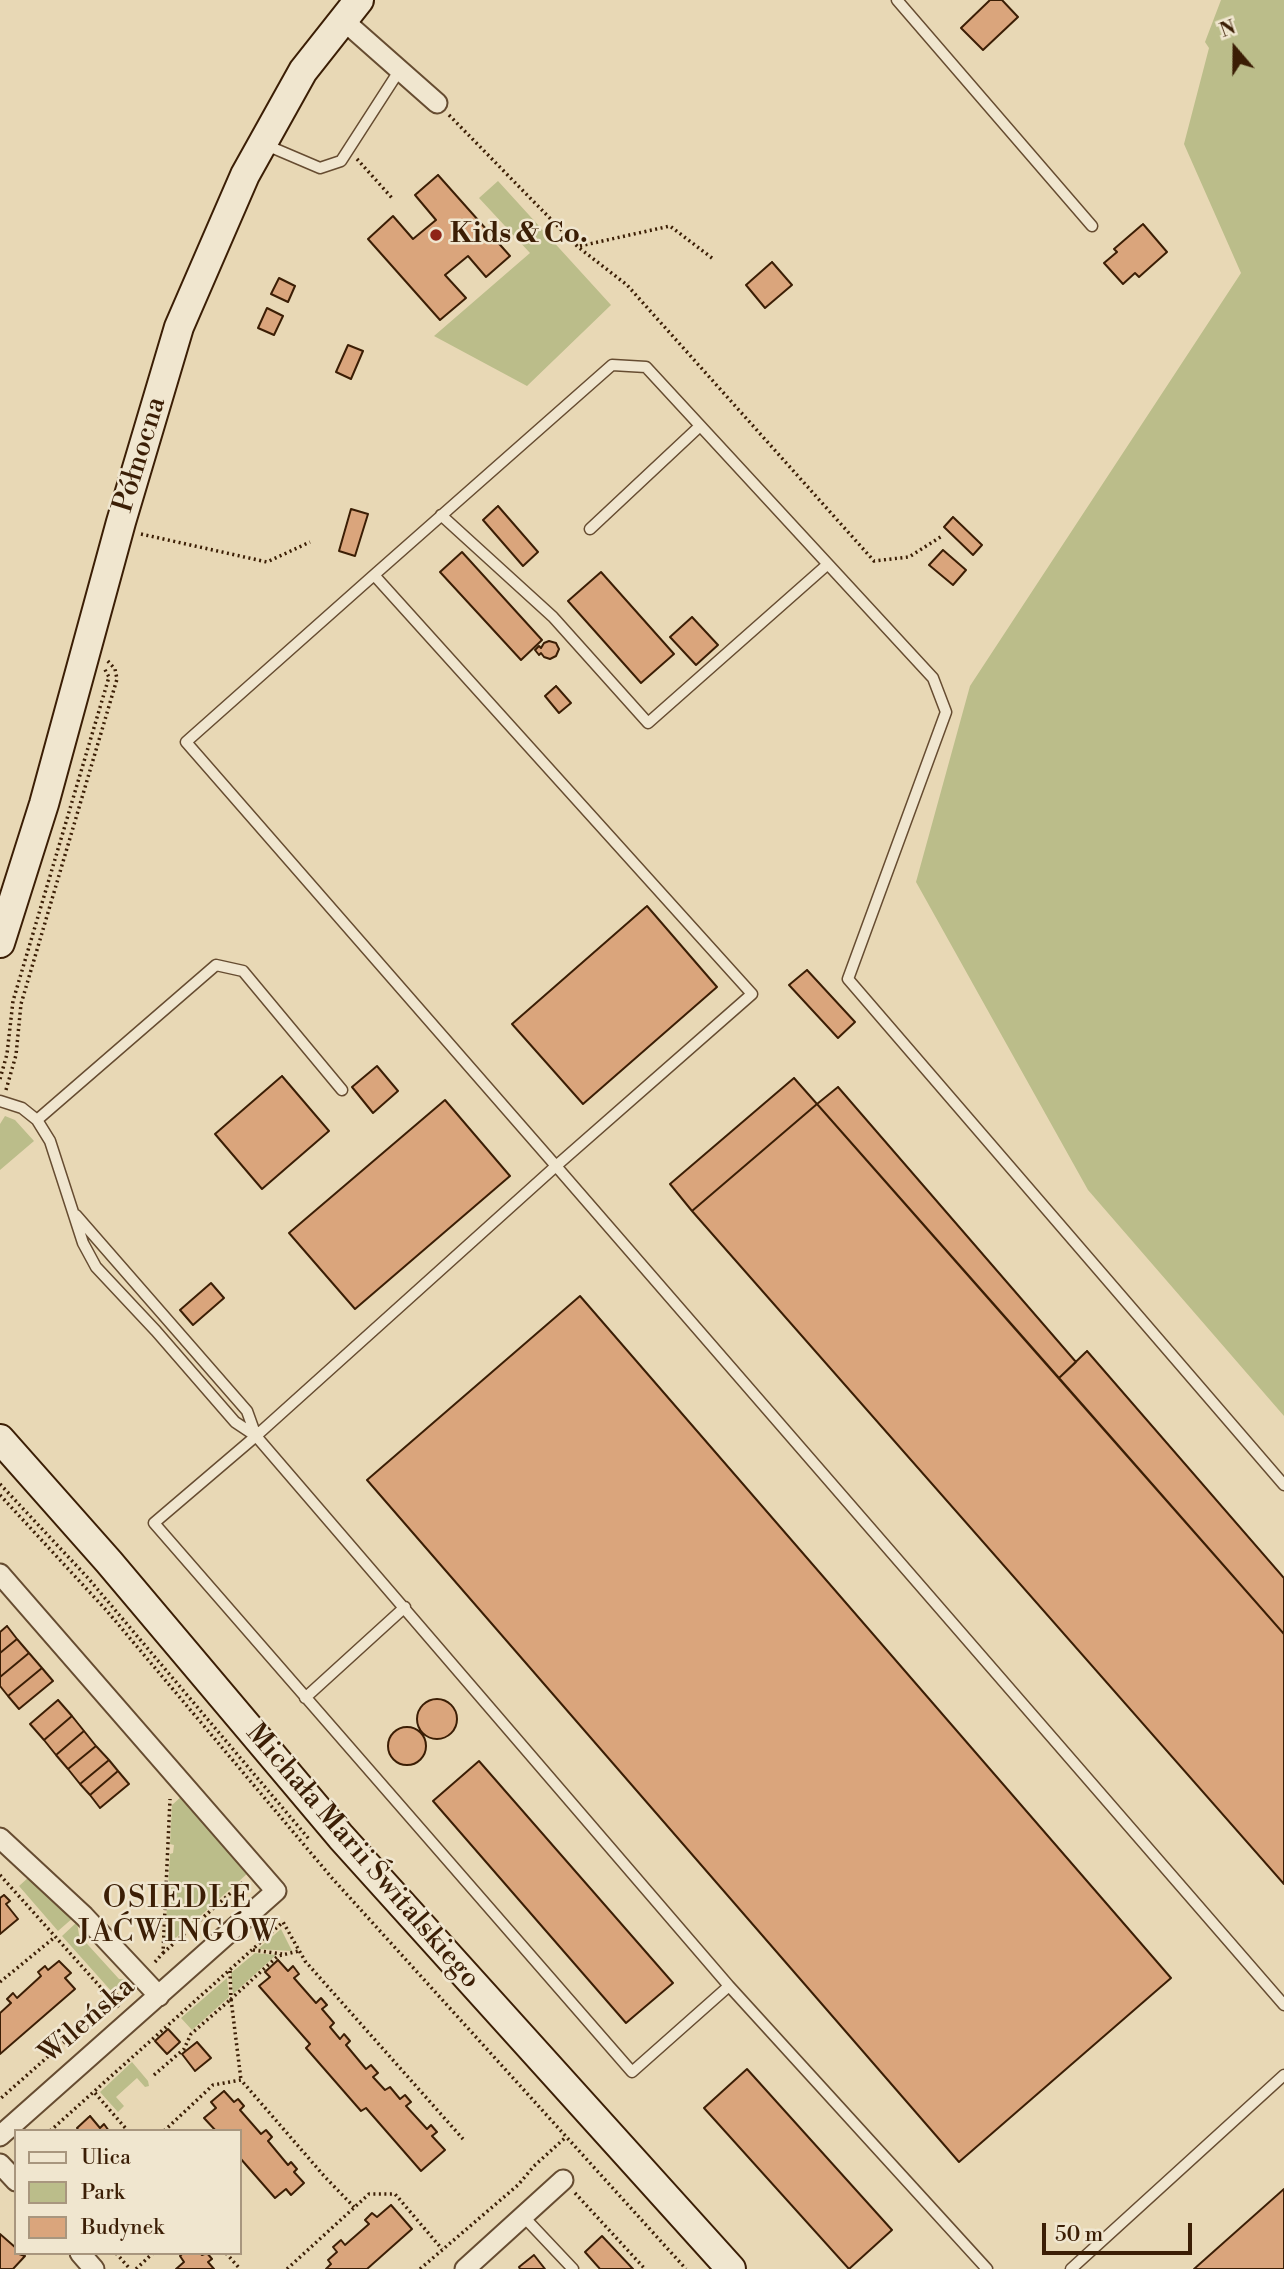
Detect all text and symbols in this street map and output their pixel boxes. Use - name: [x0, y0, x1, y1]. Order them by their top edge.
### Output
- north arrow: [1200, 14, 1270, 84]
- text: N: [1217, 15, 1239, 43]
- place label: Kids & Co.: [450, 218, 588, 252]
- marker: Kids & Co.: [428, 227, 444, 243]
- street label: Północna: [108, 393, 174, 517]
- street label: Michała Marii Świtalskiego: [238, 1718, 486, 1996]
- district label: OSIEDLE JAĆWINGÓW: [78, 1882, 278, 1952]
- street label: Wileńska: [34, 1971, 142, 2071]
- legend: [14, 2129, 242, 2255]
- text: Ulica: [81, 2145, 131, 2171]
- text: Park: [81, 2180, 125, 2206]
- scale bar: [1046, 2210, 1196, 2254]
- text: Budynek: [81, 2215, 164, 2241]
- text: 50 m: [1055, 2222, 1103, 2248]

